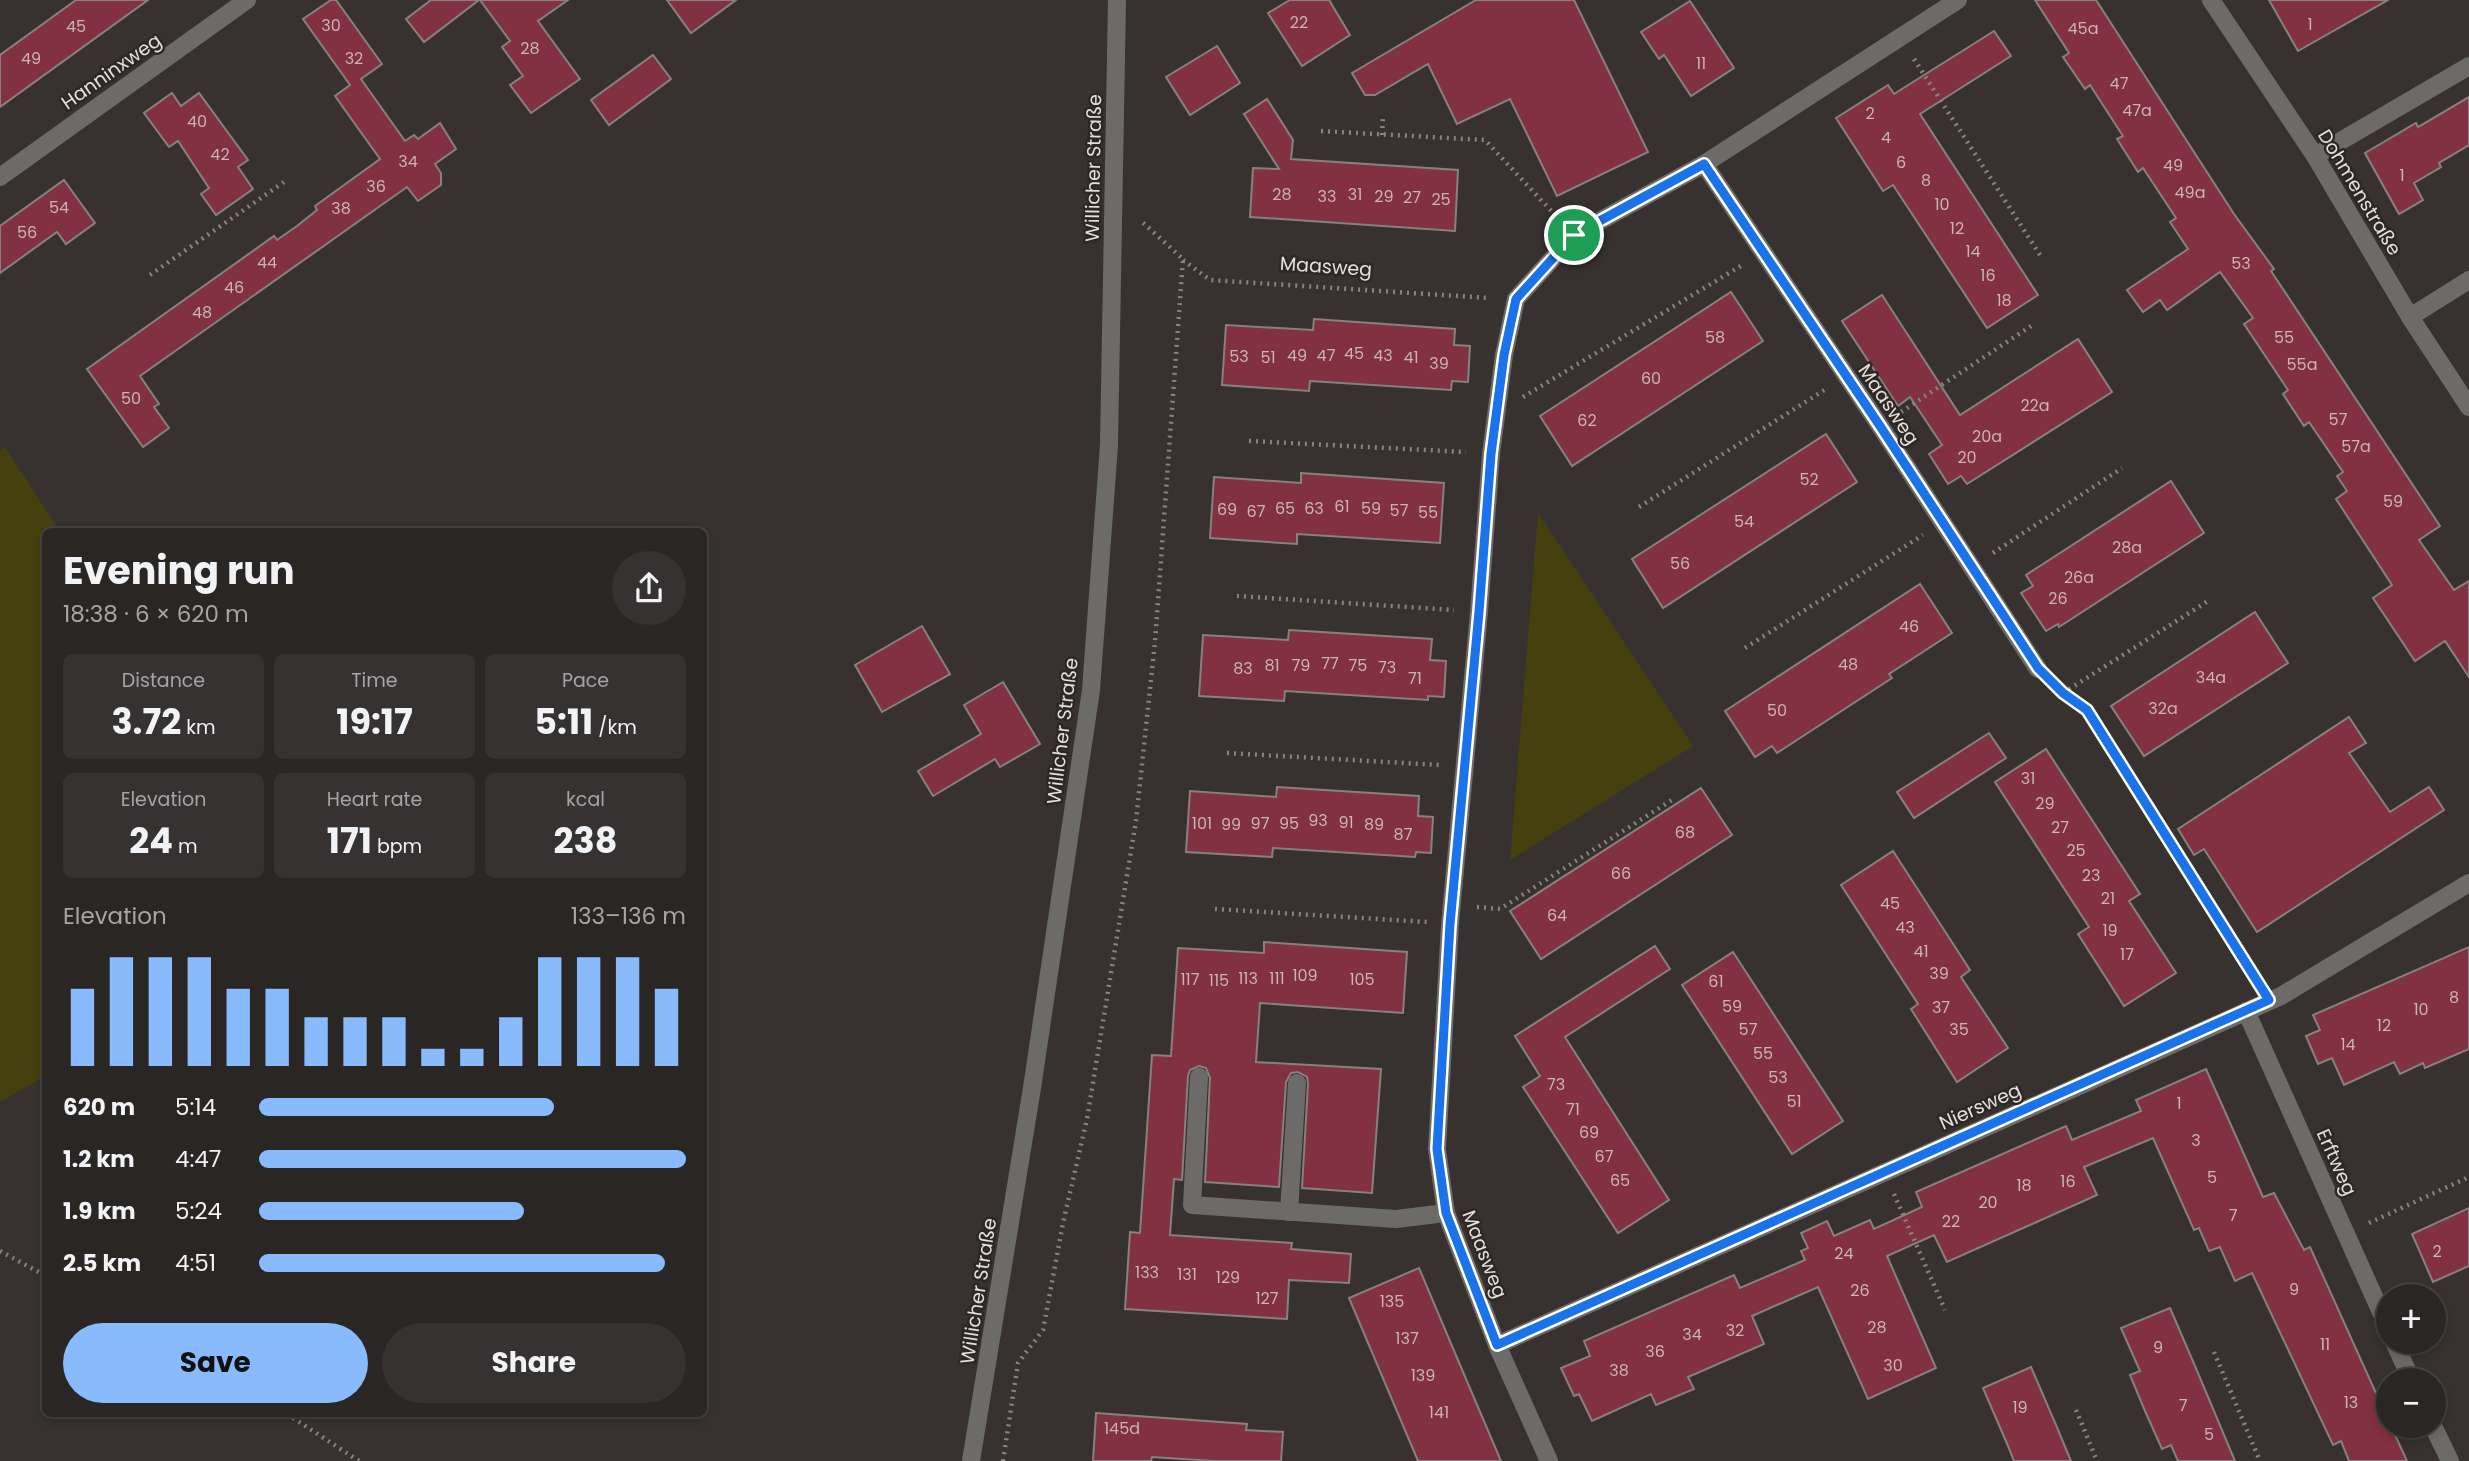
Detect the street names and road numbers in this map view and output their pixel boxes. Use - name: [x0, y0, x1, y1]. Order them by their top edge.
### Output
- street label: Hanninxweg: [56, 27, 167, 116]
- street label: Willicher Straße: [1079, 94, 1108, 242]
- street label: Dohmenstraße: [2311, 124, 2408, 260]
- street label: Maasweg: [1279, 250, 1373, 283]
- street label: Maasweg: [1852, 359, 1926, 450]
- street label: Willicher Straße: [1040, 656, 1085, 806]
- street label: Niersweg: [1935, 1076, 2025, 1136]
- street label: Erftweg: [2310, 1125, 2363, 1200]
- street label: Maasweg: [1455, 1206, 1514, 1302]
- street label: Willicher Straße: [954, 1216, 1003, 1366]

